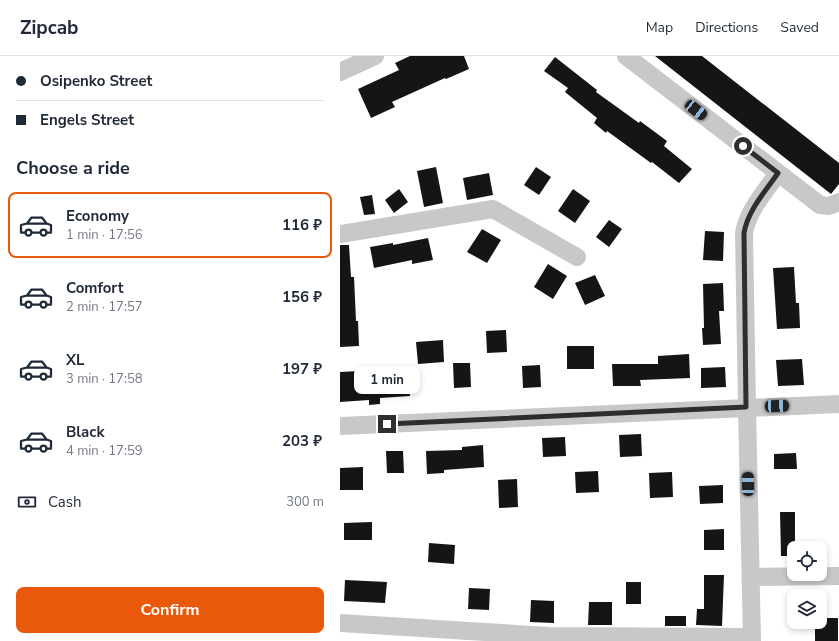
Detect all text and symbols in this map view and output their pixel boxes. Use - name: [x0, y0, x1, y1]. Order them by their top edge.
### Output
- text: Zipcab: [20, 15, 78, 41]
- text: Map: [646, 18, 673, 37]
- text: Directions: [695, 18, 758, 37]
- text: Saved: [780, 18, 819, 37]
- text: Osipenko Street: [40, 71, 152, 91]
- car: [683, 98, 709, 122]
- text: Engels Street: [40, 110, 134, 130]
- route start: [734, 137, 752, 155]
- text: Choose a ride: [16, 156, 130, 180]
- text: Economy: [66, 206, 129, 226]
- icon: car: [18, 207, 54, 243]
- text: 116 ₽: [282, 215, 322, 235]
- text: 1 min · 17:56: [66, 226, 142, 244]
- text: Comfort: [66, 278, 123, 298]
- icon: car: [18, 279, 54, 315]
- text: 156 ₽: [282, 287, 322, 307]
- text: 2 min · 17:57: [66, 298, 142, 316]
- text: XL: [66, 350, 85, 370]
- icon: car: [18, 351, 54, 387]
- text: 197 ₽: [282, 359, 322, 379]
- callout: 1 min: [354, 366, 420, 394]
- text: 3 min · 17:58: [66, 370, 142, 388]
- text: 1 min: [370, 371, 404, 389]
- car: [765, 400, 789, 412]
- route end: [378, 415, 396, 433]
- text: Black: [66, 422, 104, 442]
- icon: car: [18, 423, 54, 459]
- text: 203 ₽: [282, 431, 322, 451]
- text: 4 min · 17:59: [66, 442, 142, 460]
- car: [742, 472, 754, 496]
- icon: cash: [16, 491, 38, 513]
- text: Cash: [48, 492, 82, 512]
- text: 300 m: [286, 493, 324, 511]
- map controls: [787, 541, 827, 629]
- button: locate: [787, 541, 827, 581]
- button: Confirm: [16, 587, 324, 633]
- button: layers: [787, 589, 827, 629]

